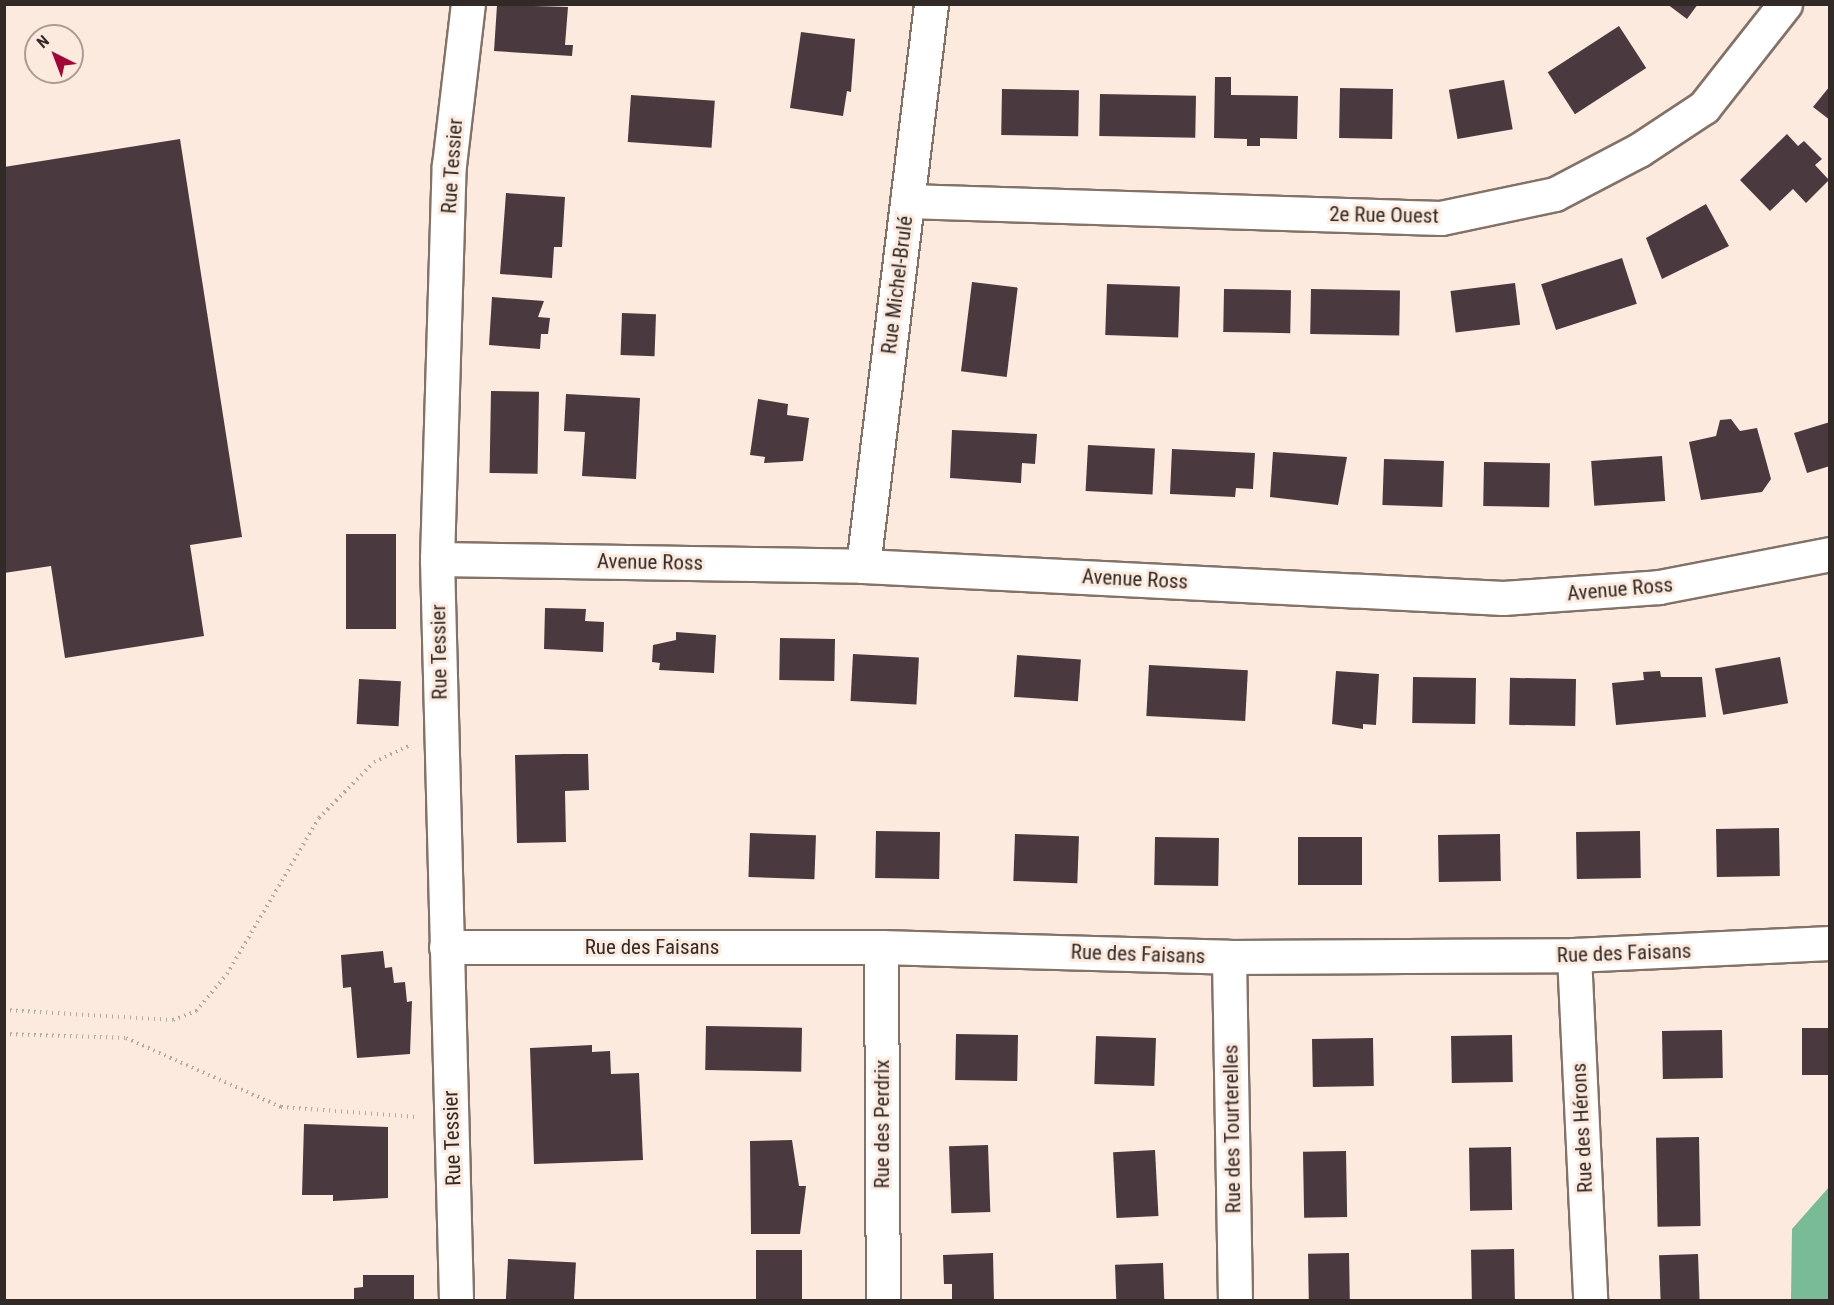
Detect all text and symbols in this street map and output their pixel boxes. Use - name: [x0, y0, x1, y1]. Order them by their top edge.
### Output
- north arrow: [24, 24, 84, 84]
- text: N: [33, 31, 53, 52]
- street label: Rue Tessier: [436, 117, 468, 215]
- street label: 2e Rue Ouest: [1329, 201, 1439, 229]
- street label: Rue Michel-Brulé: [876, 214, 918, 356]
- street label: Avenue Ross: [597, 548, 703, 576]
- street label: Avenue Ross: [1081, 564, 1189, 594]
- street label: Avenue Ross: [1566, 572, 1674, 606]
- street label: Rue Tessier: [426, 604, 452, 700]
- street label: Rue des Faisans: [585, 934, 719, 960]
- street label: Rue des Faisans: [1556, 938, 1692, 968]
- street label: Rue des Faisans: [1070, 939, 1206, 969]
- street label: Rue des Tourterelles: [1218, 1044, 1246, 1214]
- street label: Rue des Perdrix: [869, 1059, 895, 1189]
- street label: Rue des Hérons: [1566, 1062, 1598, 1194]
- street label: Rue Tessier: [438, 1090, 466, 1186]

